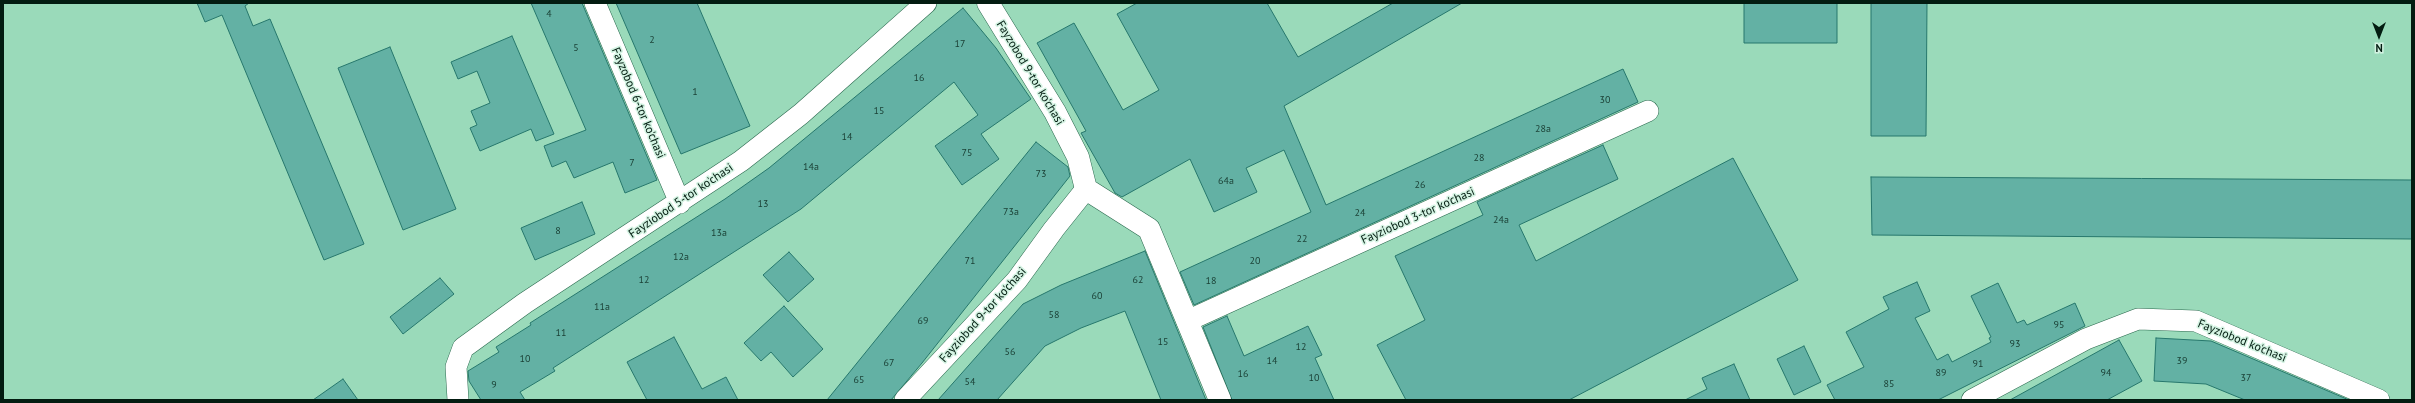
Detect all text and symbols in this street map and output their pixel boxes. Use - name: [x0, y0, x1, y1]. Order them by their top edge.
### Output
- house number: 4: [546, 8, 552, 20]
- north arrow: [2359, 16, 2399, 56]
- street label: Fayzobod 9-tor ko'chasi: [993, 18, 1067, 128]
- house number: 2: [649, 34, 655, 46]
- house number: 17: [955, 38, 965, 50]
- text: N: [2375, 41, 2383, 55]
- house number: 5: [573, 42, 579, 54]
- street label: Fayzobod 6-tor ko'chasi: [608, 45, 668, 161]
- house number: 16: [914, 72, 924, 84]
- house number: 1: [692, 86, 698, 98]
- house number: 30: [1600, 94, 1610, 106]
- house number: 15: [874, 105, 884, 117]
- house number: 28a: [1535, 123, 1551, 135]
- house number: 14: [842, 131, 852, 143]
- house number: 75: [962, 147, 972, 159]
- house number: 28: [1474, 152, 1484, 164]
- house number: 7: [629, 157, 635, 169]
- street label: Fayziobod 5-tor ko'chasi: [626, 161, 736, 241]
- house number: 14a: [803, 161, 819, 173]
- house number: 73: [1036, 168, 1046, 180]
- house number: 64a: [1218, 175, 1234, 187]
- house number: 26: [1415, 179, 1425, 191]
- street label: Fayziobod 3-tor ko'chasi: [1359, 184, 1477, 248]
- house number: 13: [758, 198, 768, 210]
- house number: 73a: [1003, 206, 1019, 218]
- house number: 24: [1355, 207, 1365, 219]
- house number: 24a: [1493, 214, 1509, 226]
- house number: 8: [555, 225, 561, 237]
- house number: 13a: [711, 227, 727, 239]
- house number: 22: [1297, 233, 1307, 245]
- house number: 12a: [673, 251, 689, 263]
- house number: 71: [965, 255, 975, 267]
- house number: 20: [1250, 255, 1260, 267]
- street label: Fayziobod 9-tor ko'chasi: [937, 265, 1029, 365]
- house number: 12: [639, 274, 649, 286]
- house number: 62: [1133, 274, 1143, 286]
- house number: 18: [1206, 275, 1216, 287]
- house number: 60: [1092, 290, 1102, 302]
- house number: 11a: [594, 301, 610, 313]
- house number: 58: [1049, 309, 1059, 321]
- house number: 69: [918, 315, 928, 327]
- street label: Fayziobod ko'chasi: [2196, 317, 2288, 365]
- house number: 95: [2054, 319, 2064, 331]
- house number: 11: [556, 327, 566, 339]
- house number: 15: [1158, 336, 1168, 348]
- house number: 93: [2010, 338, 2020, 350]
- house number: 12: [1296, 341, 1306, 353]
- house number: 56: [1005, 346, 1015, 358]
- house number: 10: [520, 353, 530, 365]
- house number: 14: [1267, 355, 1277, 367]
- house number: 39: [2177, 355, 2187, 367]
- house number: 67: [884, 357, 894, 369]
- house number: 91: [1973, 358, 1983, 370]
- house number: 89: [1936, 367, 1946, 379]
- house number: 94: [2101, 367, 2111, 379]
- house number: 16: [1238, 368, 1248, 380]
- house number: 10: [1309, 372, 1319, 384]
- house number: 37: [2241, 372, 2251, 384]
- house number: 65: [854, 374, 864, 386]
- house number: 54: [965, 376, 975, 388]
- house number: 85: [1884, 378, 1894, 390]
- house number: 9: [491, 379, 497, 391]

